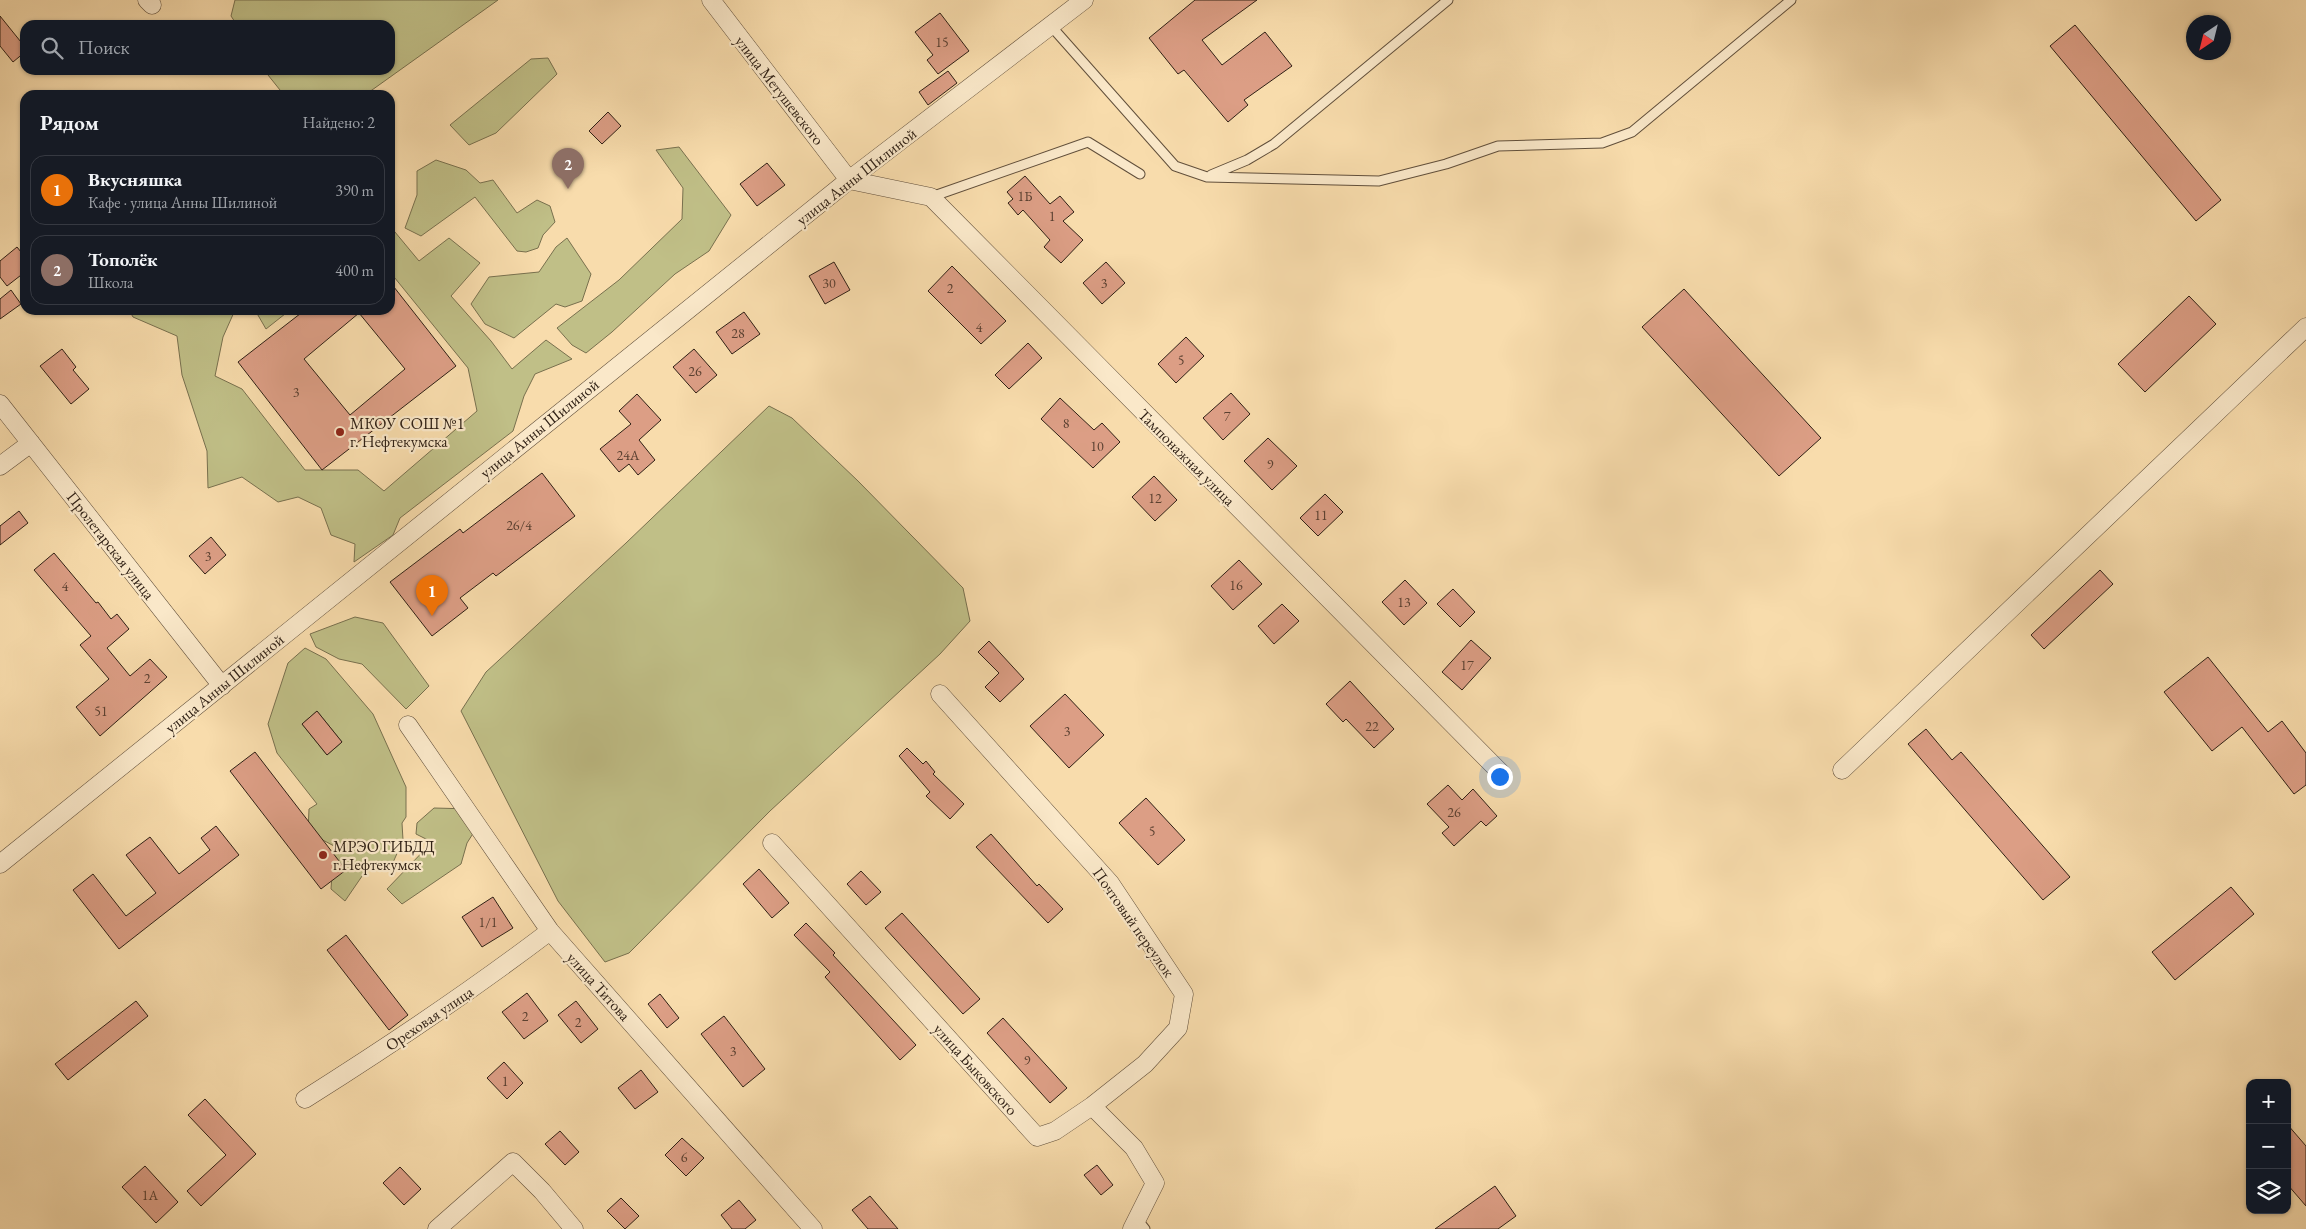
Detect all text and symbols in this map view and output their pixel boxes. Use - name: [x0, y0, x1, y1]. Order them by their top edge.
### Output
- north arrow: [2186, 15, 2231, 60]
- search box: [20, 20, 395, 75]
- street label: улица Метушевского: [730, 31, 829, 149]
- house number: 15: [935, 33, 949, 51]
- icon: search: [38, 34, 66, 62]
- text: Поиск: [78, 35, 130, 60]
- text: Рядом: [40, 109, 99, 136]
- text: Найдено: 2: [303, 112, 375, 133]
- street label: улица Анны Шилиной: [792, 122, 921, 230]
- pin: 2: [552, 148, 584, 189]
- text: Вкусняшка: [88, 167, 182, 192]
- text: 1: [53, 180, 61, 201]
- text: 390 m: [335, 180, 374, 201]
- house number: 1Б: [1018, 187, 1032, 205]
- text: Кафе · улица Анны Шилиной: [88, 192, 277, 213]
- house number: 1: [1049, 207, 1055, 225]
- text: Тополёк: [88, 247, 158, 272]
- text: 2: [53, 260, 61, 281]
- text: 400 m: [335, 260, 374, 281]
- text: Школа: [88, 272, 133, 293]
- house number: 30: [822, 274, 836, 292]
- house number: 3: [1101, 274, 1108, 292]
- house number: 2: [947, 279, 954, 297]
- house number: 4: [976, 318, 983, 336]
- house number: 28: [731, 324, 745, 342]
- house number: 5: [1178, 351, 1184, 369]
- house number: 26: [688, 362, 702, 380]
- street label: улица Анны Шилиной: [476, 374, 604, 483]
- house number: 3: [293, 383, 300, 401]
- street label: Тампонажная улица: [1133, 404, 1240, 511]
- house number: 7: [1224, 407, 1231, 425]
- place label: МКОУ СОШ №1 г. Нефтекумска: [350, 413, 464, 452]
- house number: 8: [1063, 414, 1070, 432]
- marker: МКОУ СОШ №1 г. Нефтекумска: [334, 426, 346, 438]
- house number: 10: [1090, 437, 1104, 455]
- house number: 24А: [616, 446, 640, 464]
- house number: 9: [1267, 455, 1274, 473]
- street label: Пролетарская улица: [62, 487, 160, 604]
- house number: 12: [1148, 489, 1162, 507]
- house number: 11: [1314, 506, 1328, 524]
- house number: 26/4: [506, 516, 532, 534]
- house number: 3: [205, 547, 212, 565]
- pin: 1: [416, 575, 448, 616]
- house number: 16: [1229, 576, 1243, 594]
- house number: 4: [62, 577, 69, 595]
- house number: 13: [1397, 593, 1411, 611]
- street label: улица Анны Шилиной: [161, 629, 289, 738]
- house number: 17: [1460, 656, 1474, 674]
- house number: 2: [144, 669, 151, 687]
- house number: 51: [94, 702, 108, 720]
- house number: 22: [1365, 717, 1379, 735]
- house number: 3: [1064, 722, 1071, 740]
- your location: [1487, 764, 1513, 790]
- house number: 26: [1447, 803, 1461, 821]
- house number: 5: [1149, 822, 1155, 840]
- place label: МРЭО ГИБДД г.Нефтекумск: [333, 836, 435, 875]
- marker: МРЭО ГИБДД г.Нефтекумск: [317, 849, 329, 861]
- street label: Почтовый переулок: [1088, 863, 1180, 982]
- house number: 1/1: [478, 913, 498, 931]
- street label: улица Титова: [562, 947, 636, 1026]
- street label: Ореховая улица: [381, 981, 478, 1056]
- house number: 2: [522, 1007, 529, 1025]
- house number: 2: [575, 1013, 582, 1031]
- street label: улица Быковского: [929, 1019, 1023, 1120]
- house number: 3: [730, 1042, 737, 1060]
- house number: 9: [1024, 1051, 1031, 1069]
- house number: 1: [502, 1072, 508, 1090]
- map controls: [2246, 1079, 2291, 1214]
- button: +: [2246, 1079, 2291, 1124]
- button: −: [2246, 1124, 2291, 1169]
- house number: 6: [681, 1148, 688, 1166]
- button: layers: [2246, 1169, 2291, 1214]
- house number: 1А: [142, 1186, 159, 1204]

